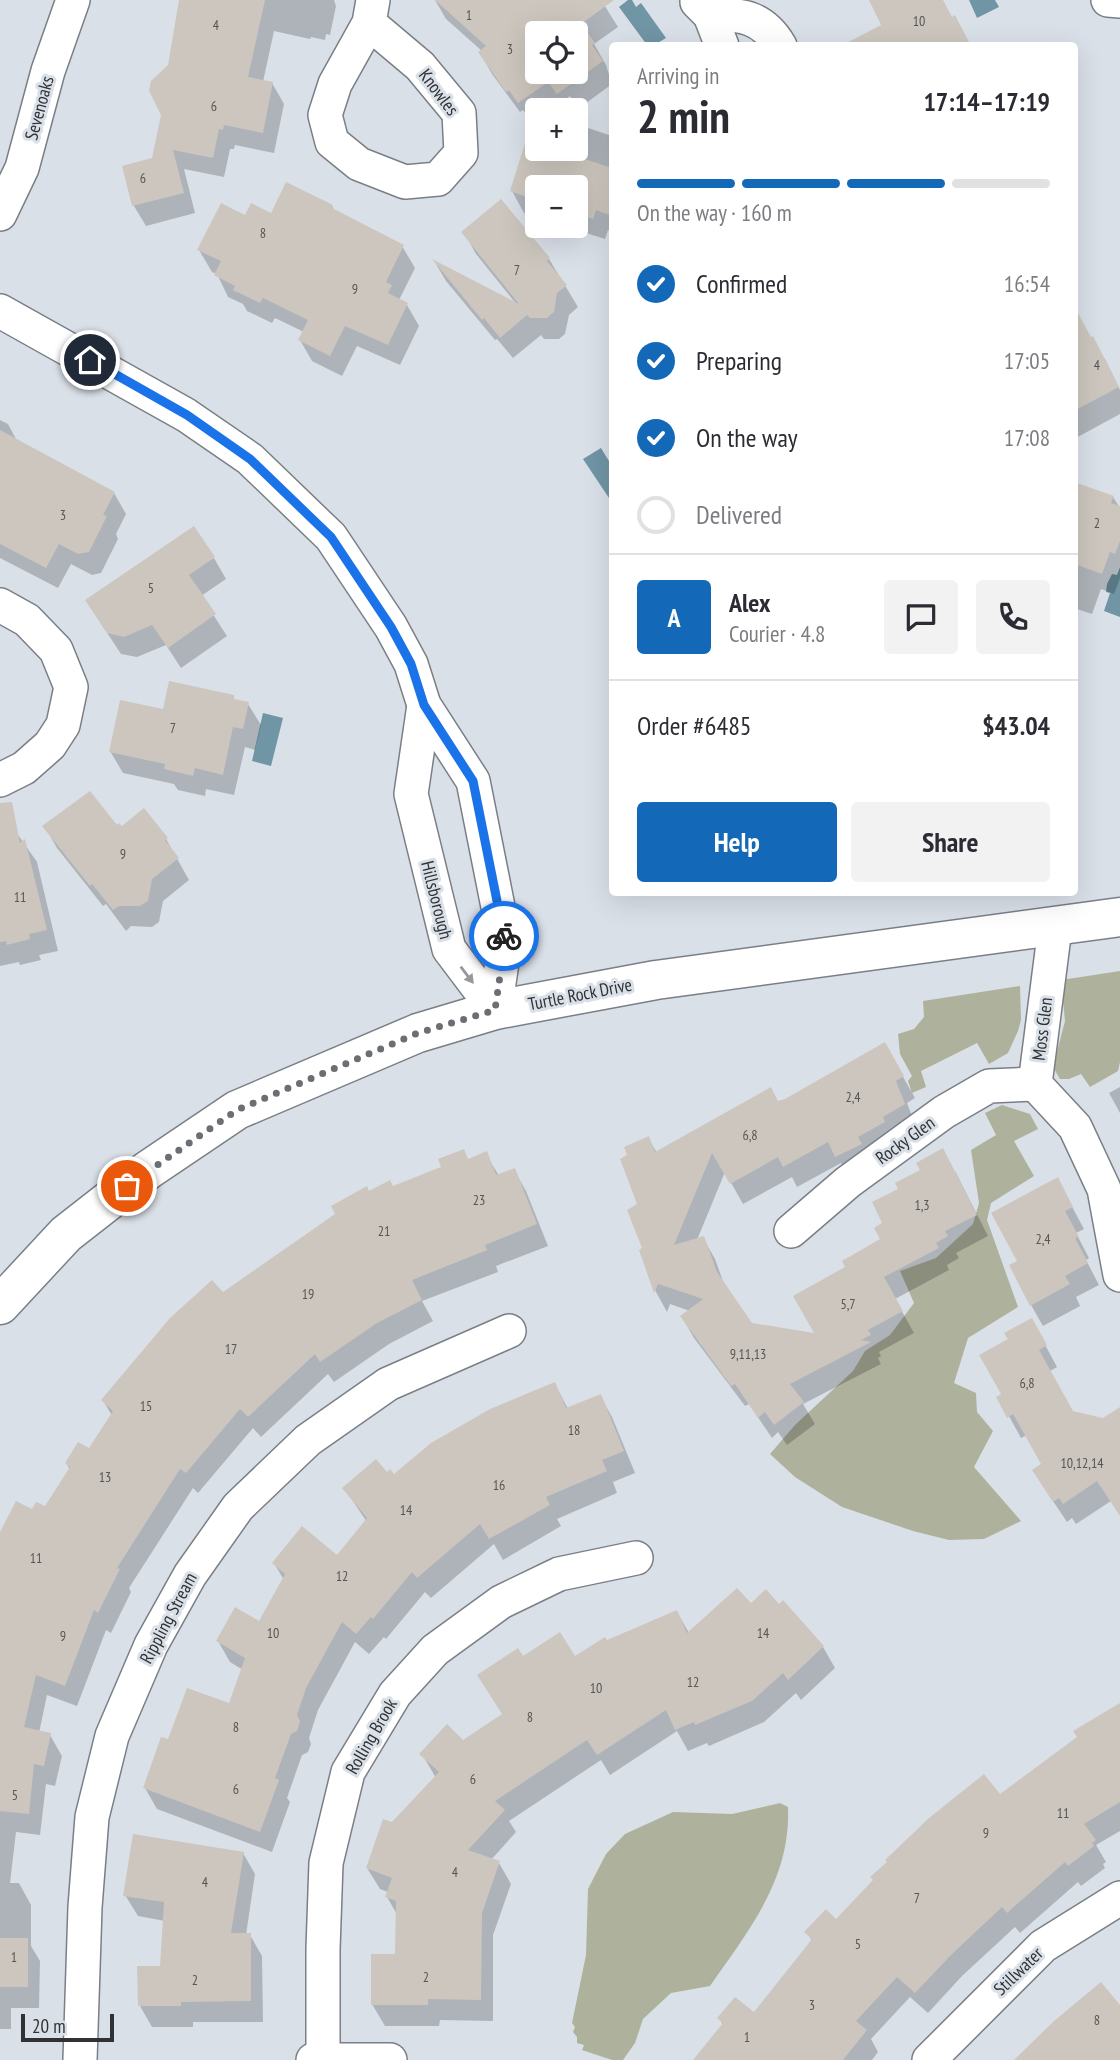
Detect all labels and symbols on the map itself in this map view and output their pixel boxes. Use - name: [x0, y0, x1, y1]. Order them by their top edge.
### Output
- house number: 1: [466, 6, 472, 24]
- house number: 10: [913, 12, 925, 30]
- house number: 4: [213, 16, 220, 34]
- house number: 3: [507, 40, 513, 58]
- street label: Knowles: [414, 64, 464, 120]
- street label: Sevenoaks: [19, 74, 59, 142]
- house number: 6: [211, 97, 217, 115]
- house number: 6: [140, 169, 146, 187]
- house number: 8: [260, 224, 266, 242]
- house number: 7: [514, 261, 520, 279]
- house number: 9: [352, 280, 358, 298]
- pin: [60, 330, 120, 390]
- house number: 4: [1094, 356, 1101, 374]
- house number: 3: [60, 506, 66, 524]
- house number: 2: [1094, 514, 1100, 532]
- house number: 5: [148, 579, 154, 597]
- house number: 7: [170, 719, 176, 737]
- house number: 9: [120, 845, 126, 863]
- street label: Hillsborough: [416, 858, 458, 942]
- house number: 11: [14, 888, 26, 906]
- courier: [469, 901, 539, 971]
- one-way arrow: [460, 965, 475, 983]
- street label: Turtle Rock Drive: [526, 973, 634, 1015]
- street label: Moss Glen: [1027, 996, 1057, 1062]
- house number: 2,4: [845, 1088, 861, 1106]
- street label: Rocky Glen: [871, 1111, 939, 1169]
- house number: 6,8: [742, 1126, 758, 1144]
- pin: [97, 1156, 157, 1216]
- house number: 23: [473, 1191, 485, 1209]
- house number: 1,3: [914, 1196, 930, 1214]
- house number: 21: [378, 1222, 390, 1240]
- house number: 2,4: [1035, 1230, 1051, 1248]
- house number: 19: [302, 1285, 314, 1303]
- house number: 5,7: [840, 1295, 856, 1313]
- house number: 17: [225, 1340, 237, 1358]
- house number: 9,11,13: [730, 1345, 766, 1363]
- house number: 6,8: [1019, 1374, 1035, 1392]
- house number: 15: [140, 1397, 152, 1415]
- house number: 18: [568, 1421, 580, 1439]
- house number: 10,12,14: [1060, 1454, 1104, 1472]
- house number: 13: [99, 1468, 111, 1486]
- house number: 16: [493, 1476, 505, 1494]
- house number: 14: [400, 1501, 413, 1519]
- house number: 11: [30, 1549, 42, 1567]
- house number: 12: [336, 1567, 348, 1585]
- street label: Rippling Stream: [134, 1569, 202, 1667]
- house number: 10: [267, 1624, 279, 1642]
- house number: 14: [757, 1624, 770, 1642]
- house number: 9: [60, 1627, 66, 1645]
- house number: 12: [687, 1673, 699, 1691]
- house number: 10: [590, 1679, 602, 1697]
- street label: Rolling Brook: [340, 1694, 402, 1778]
- house number: 8: [527, 1708, 533, 1726]
- house number: 8: [233, 1718, 239, 1736]
- house number: 6: [470, 1770, 476, 1788]
- house number: 6: [233, 1780, 239, 1798]
- house number: 5: [12, 1786, 18, 1804]
- house number: 11: [1057, 1804, 1069, 1822]
- house number: 9: [983, 1824, 989, 1842]
- house number: 4: [452, 1863, 459, 1881]
- house number: 4: [202, 1873, 209, 1891]
- house number: 7: [914, 1889, 920, 1907]
- house number: 5: [855, 1935, 861, 1953]
- street label: Stillwater: [988, 1942, 1048, 2000]
- house number: 1: [11, 1948, 17, 1966]
- house number: 2: [423, 1968, 429, 1986]
- house number: 2: [192, 1971, 198, 1989]
- house number: 3: [809, 1996, 815, 2014]
- scale bar: [21, 2011, 114, 2043]
- house number: 8: [1094, 2011, 1100, 2029]
- house number: 1: [744, 2028, 750, 2046]

